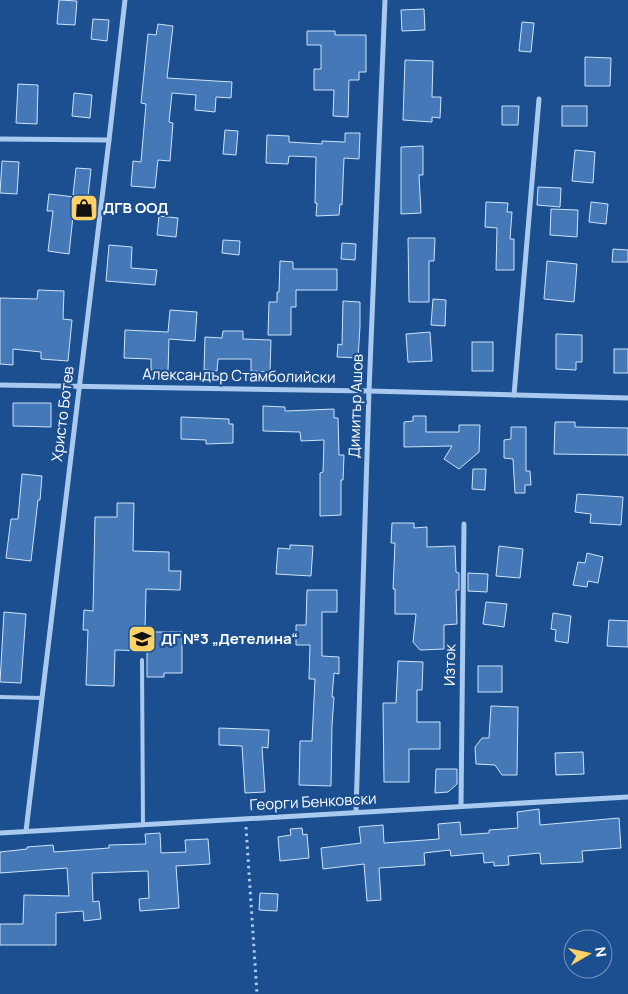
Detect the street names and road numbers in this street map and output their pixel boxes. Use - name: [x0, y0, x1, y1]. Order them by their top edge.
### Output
- street label: Димитър Ашов: [343, 354, 368, 458]
- street label: Александър Стамболийски: [142, 363, 336, 388]
- street label: Христо Ботев: [46, 365, 79, 463]
- street label: Изток: [439, 643, 460, 686]
- street label: Георги Бенковски: [249, 788, 377, 815]

